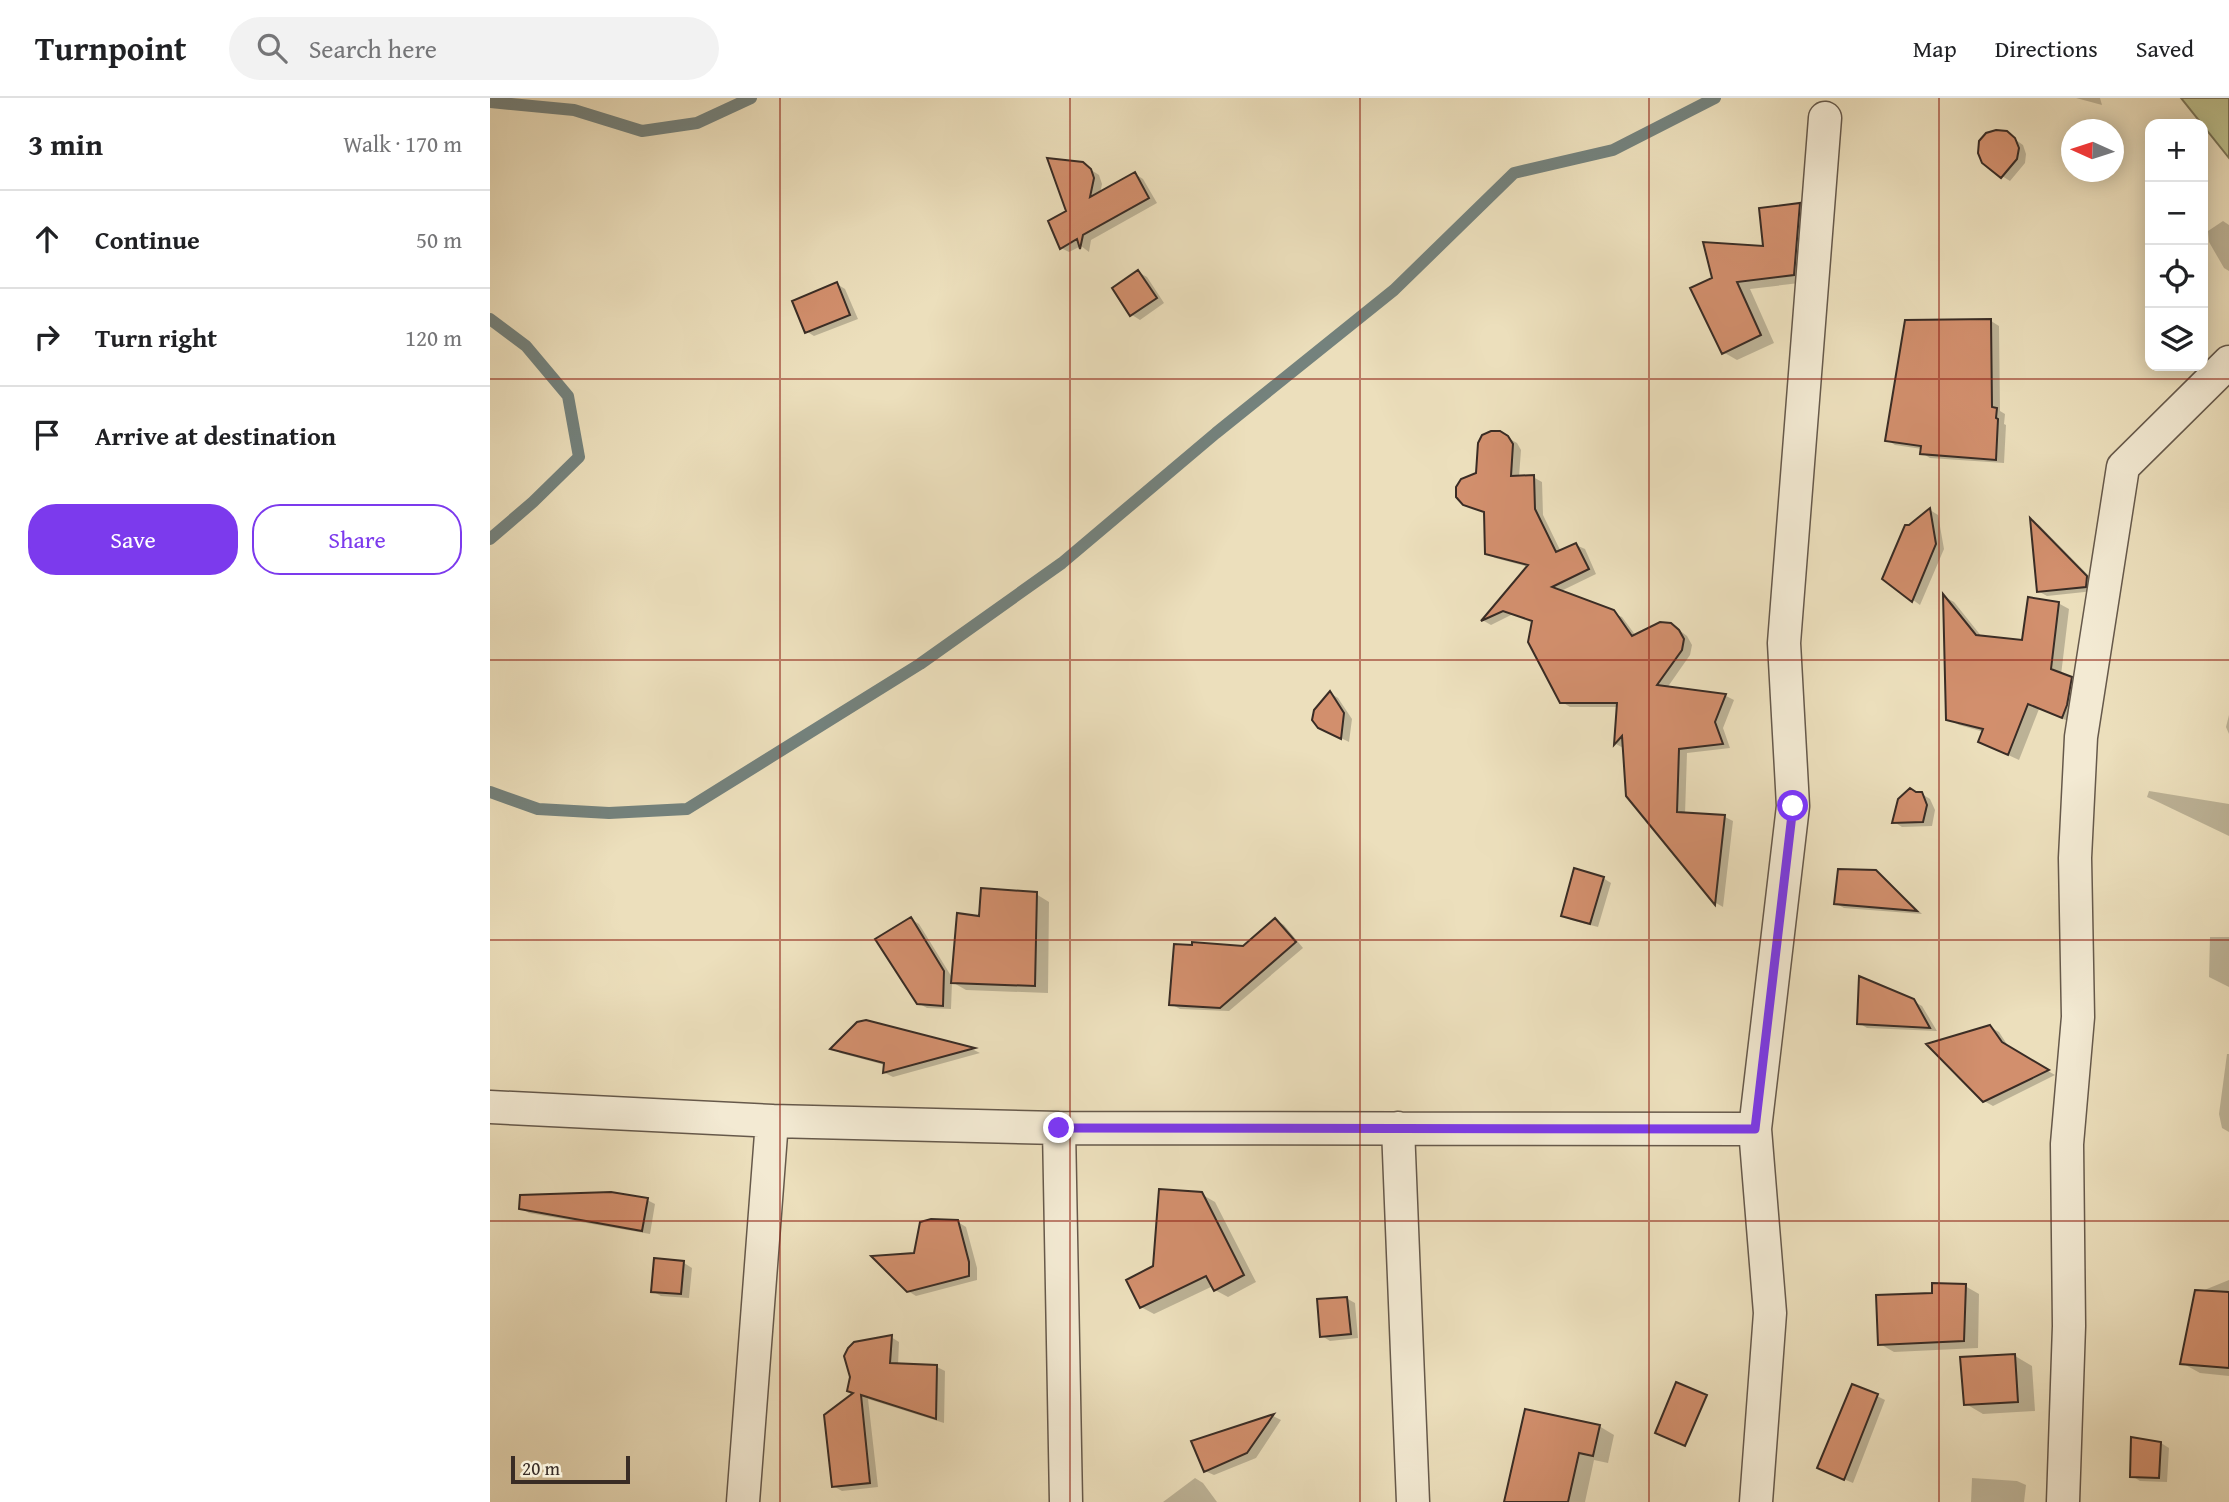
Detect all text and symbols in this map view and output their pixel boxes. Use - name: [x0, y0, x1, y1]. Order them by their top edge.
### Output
- search box: [229, 17, 719, 80]
- text: Turnpoint: [35, 24, 187, 72]
- icon: search: [253, 29, 291, 67]
- text: Search here: [309, 29, 437, 68]
- text: Map: [1913, 31, 1957, 66]
- text: Directions: [1995, 31, 2098, 66]
- text: Saved: [2136, 31, 2194, 66]
- north arrow: [2061, 119, 2124, 182]
- map controls: [2145, 119, 2208, 371]
- button: +: [2145, 119, 2208, 182]
- text: 3 min: [28, 122, 103, 166]
- text: Walk · 170 m: [343, 127, 462, 160]
- button: −: [2145, 182, 2208, 245]
- icon: ahead: [28, 220, 66, 258]
- text: Continue: [95, 220, 200, 259]
- text: 50 m: [416, 223, 462, 256]
- button: locate: [2145, 245, 2208, 308]
- button: layers: [2145, 308, 2208, 371]
- icon: right: [28, 318, 66, 356]
- text: Turn right: [95, 318, 217, 357]
- text: 120 m: [405, 321, 462, 354]
- icon: arrive: [28, 416, 66, 454]
- text: Arrive at destination: [95, 416, 336, 455]
- button: Save: [28, 504, 238, 575]
- button: Share: [252, 504, 462, 575]
- route start: [1777, 790, 1808, 821]
- route end: [1043, 1112, 1074, 1143]
- scale bar: [511, 1453, 630, 1485]
- text: 20 m: [522, 1454, 560, 1482]

